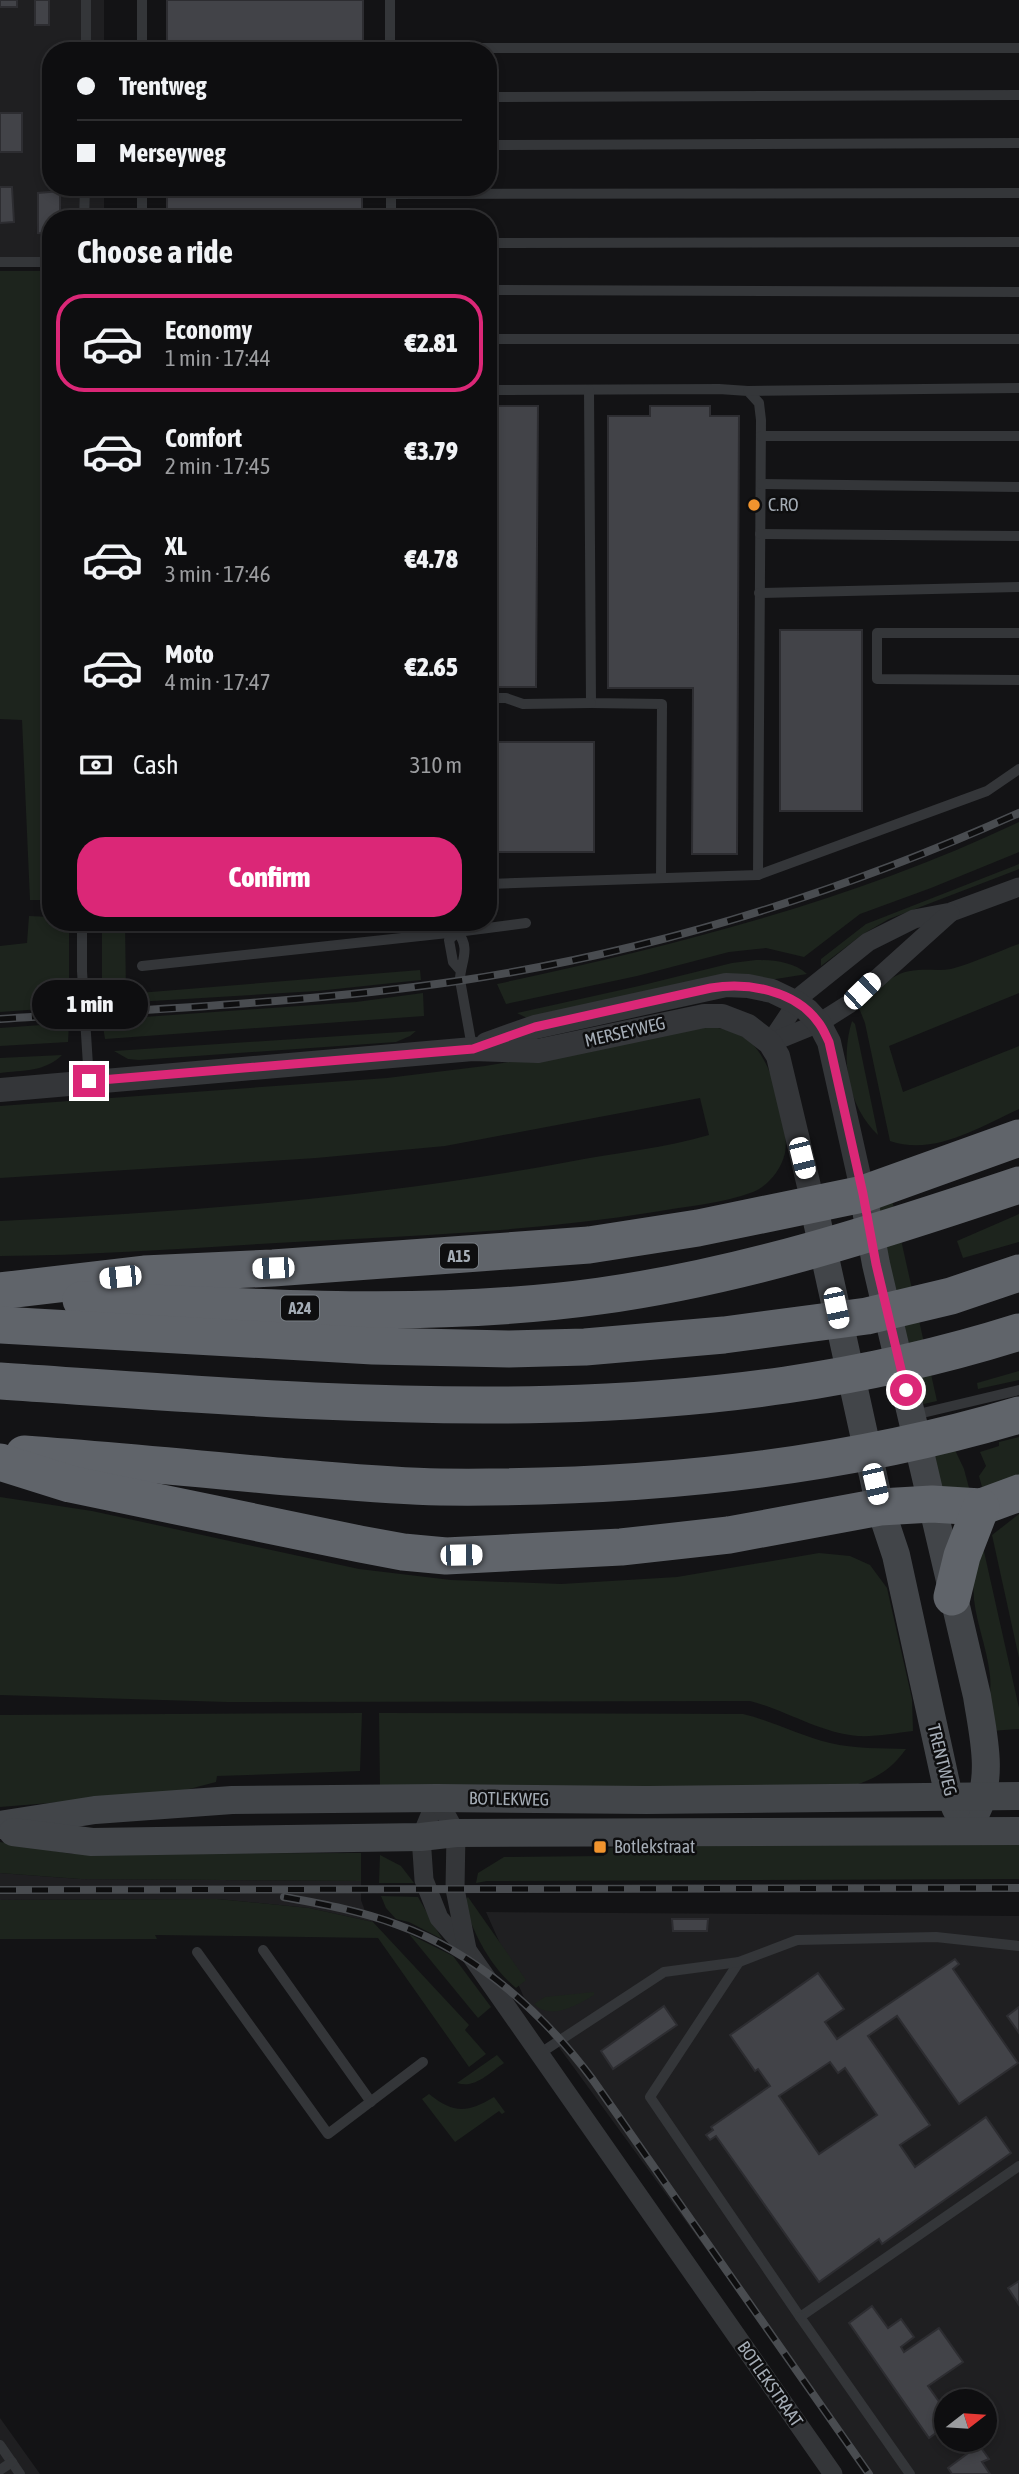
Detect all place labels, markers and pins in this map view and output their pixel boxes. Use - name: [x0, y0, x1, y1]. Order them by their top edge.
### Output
- place label: C.RO: [768, 494, 799, 515]
- marker: C.RO: [746, 497, 762, 513]
- place label: Botlekstraat: [614, 1836, 695, 1857]
- marker: Botlekstraat: [592, 1839, 608, 1855]

